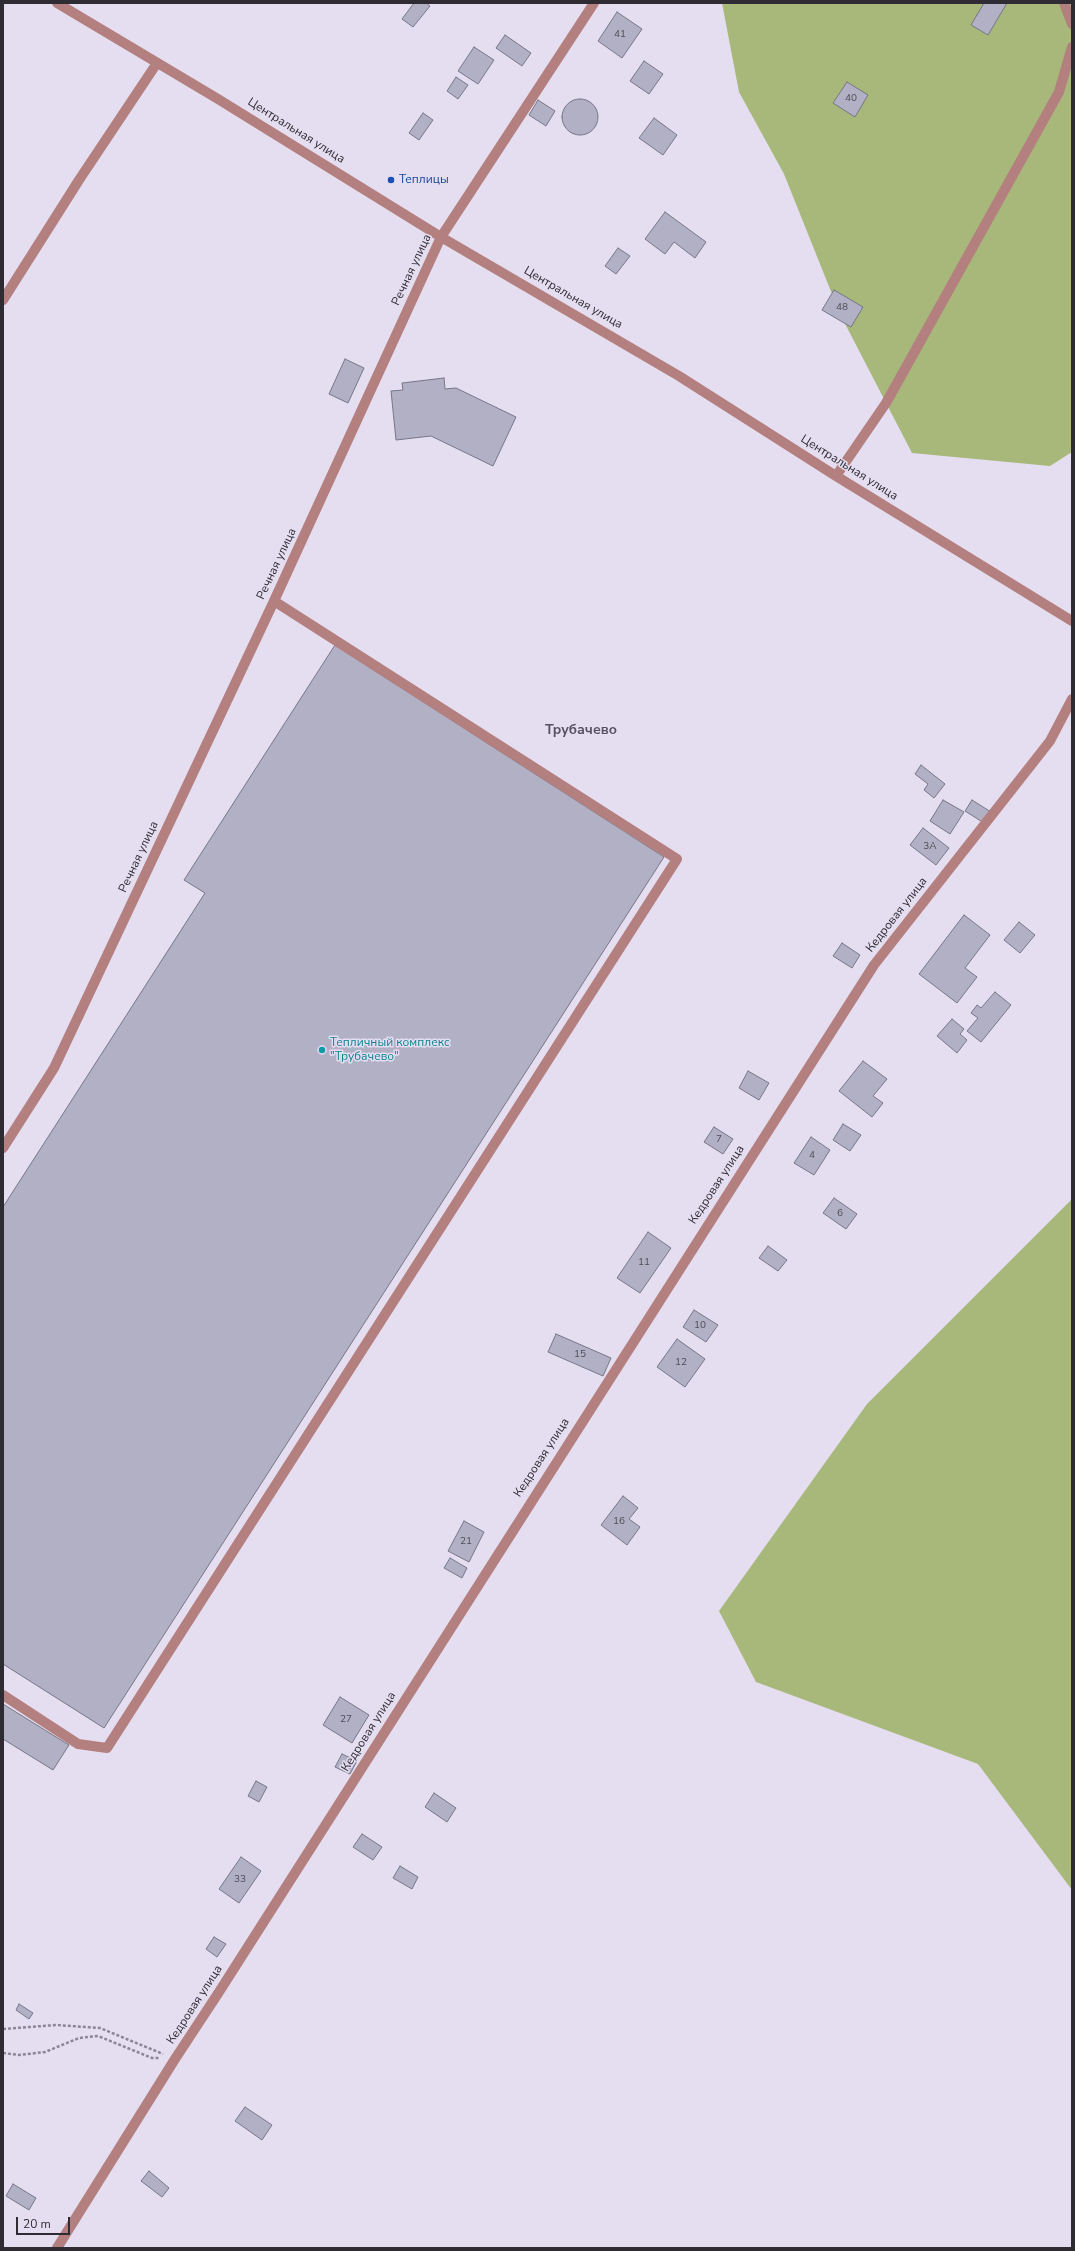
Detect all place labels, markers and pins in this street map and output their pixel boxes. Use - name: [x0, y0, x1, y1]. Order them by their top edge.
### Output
- place label: Теплицы: [399, 173, 449, 187]
- marker: Теплицы: [386, 175, 396, 185]
- place label: Тепличный комплекс "Трубачево": [330, 1036, 450, 1064]
- marker: Тепличный комплекс "Трубачево": [317, 1045, 327, 1055]

